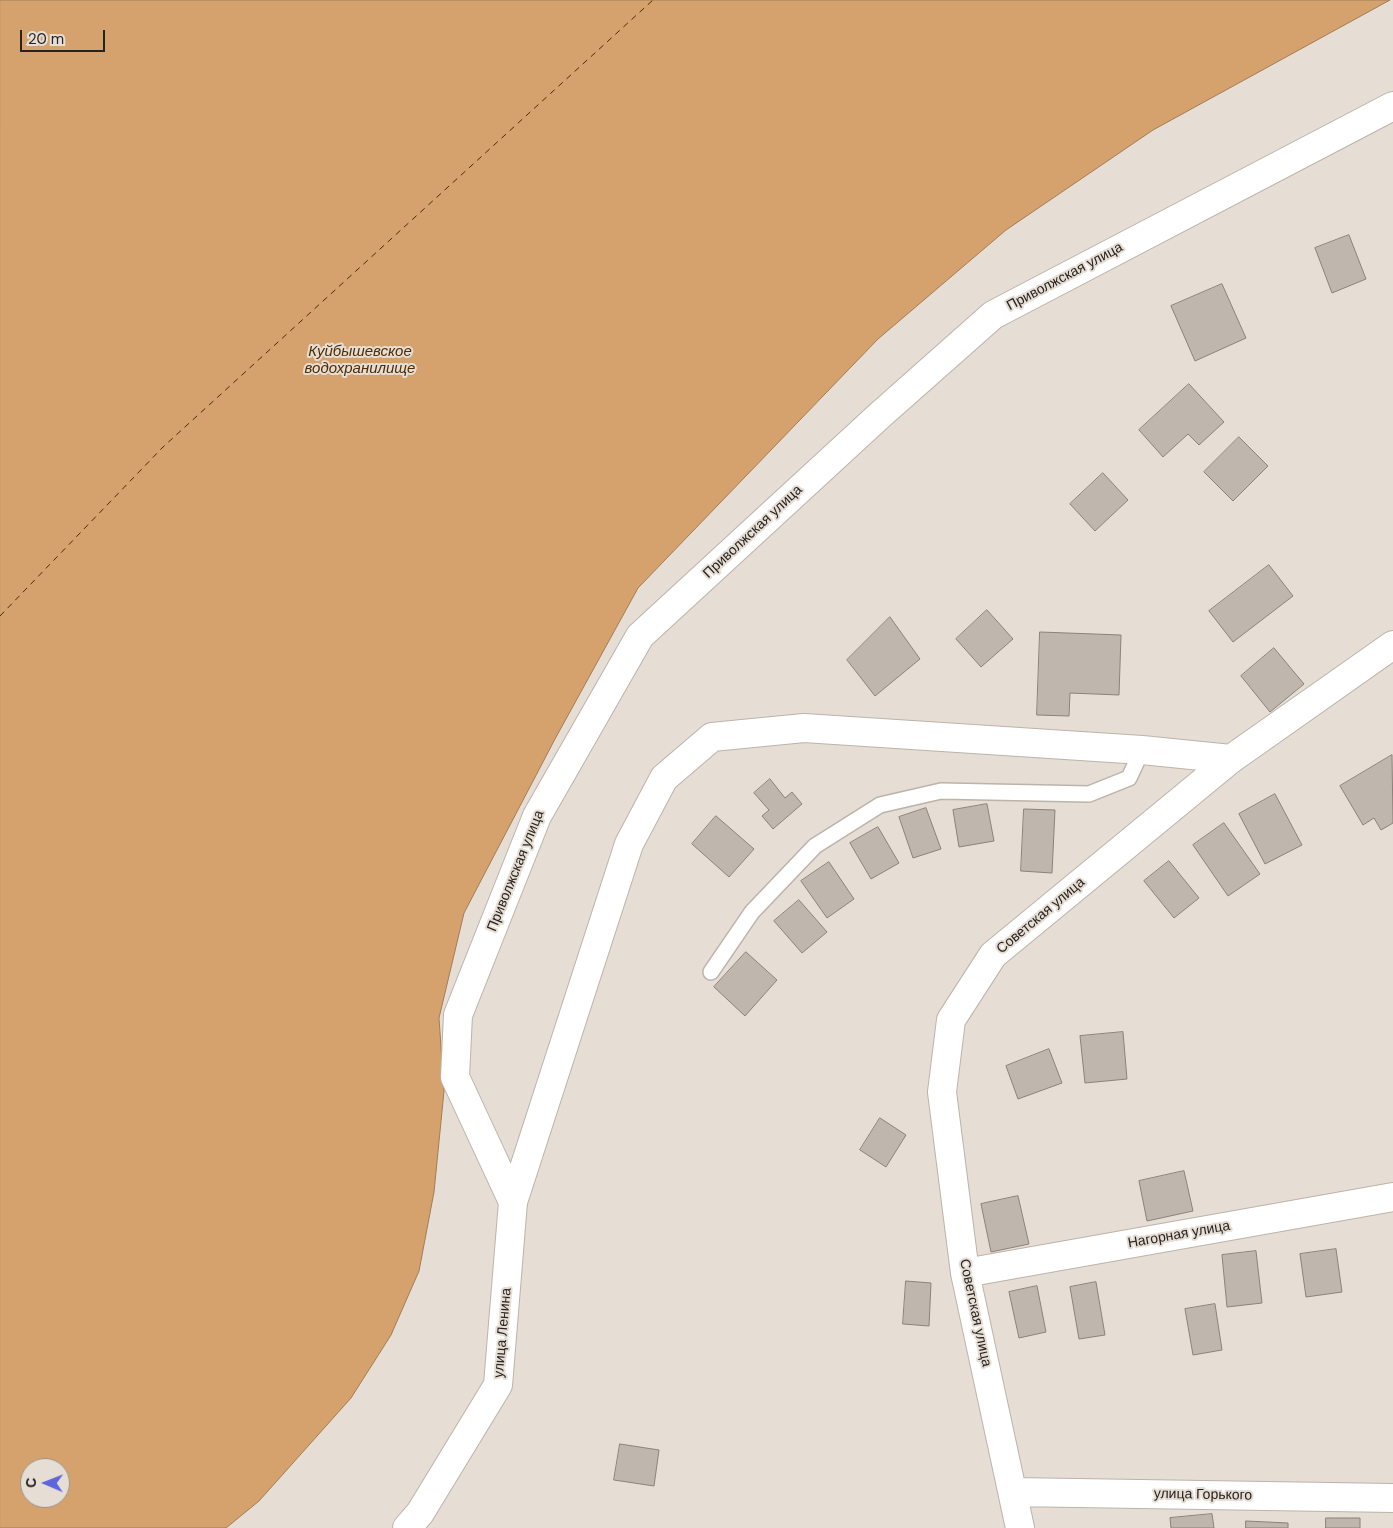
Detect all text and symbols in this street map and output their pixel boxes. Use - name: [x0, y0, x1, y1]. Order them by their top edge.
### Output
- scale bar: [22, 20, 108, 52]
- text: 20 m: [28, 29, 64, 49]
- street label: Приволжская улица: [1004, 239, 1126, 315]
- water label: Куйбышевское водохранилище: [305, 343, 415, 378]
- street label: Приволжская улица: [700, 482, 806, 582]
- street label: Приволжская улица: [484, 808, 548, 934]
- street label: Советская улица: [994, 874, 1088, 958]
- street label: Нагорная улица: [1127, 1218, 1231, 1252]
- street label: Советская улица: [955, 1258, 995, 1368]
- street label: улица Ленина: [491, 1287, 515, 1379]
- north arrow: [20, 1458, 70, 1508]
- text: С: [22, 1478, 40, 1488]
- street label: улица Горького: [1154, 1486, 1252, 1504]

